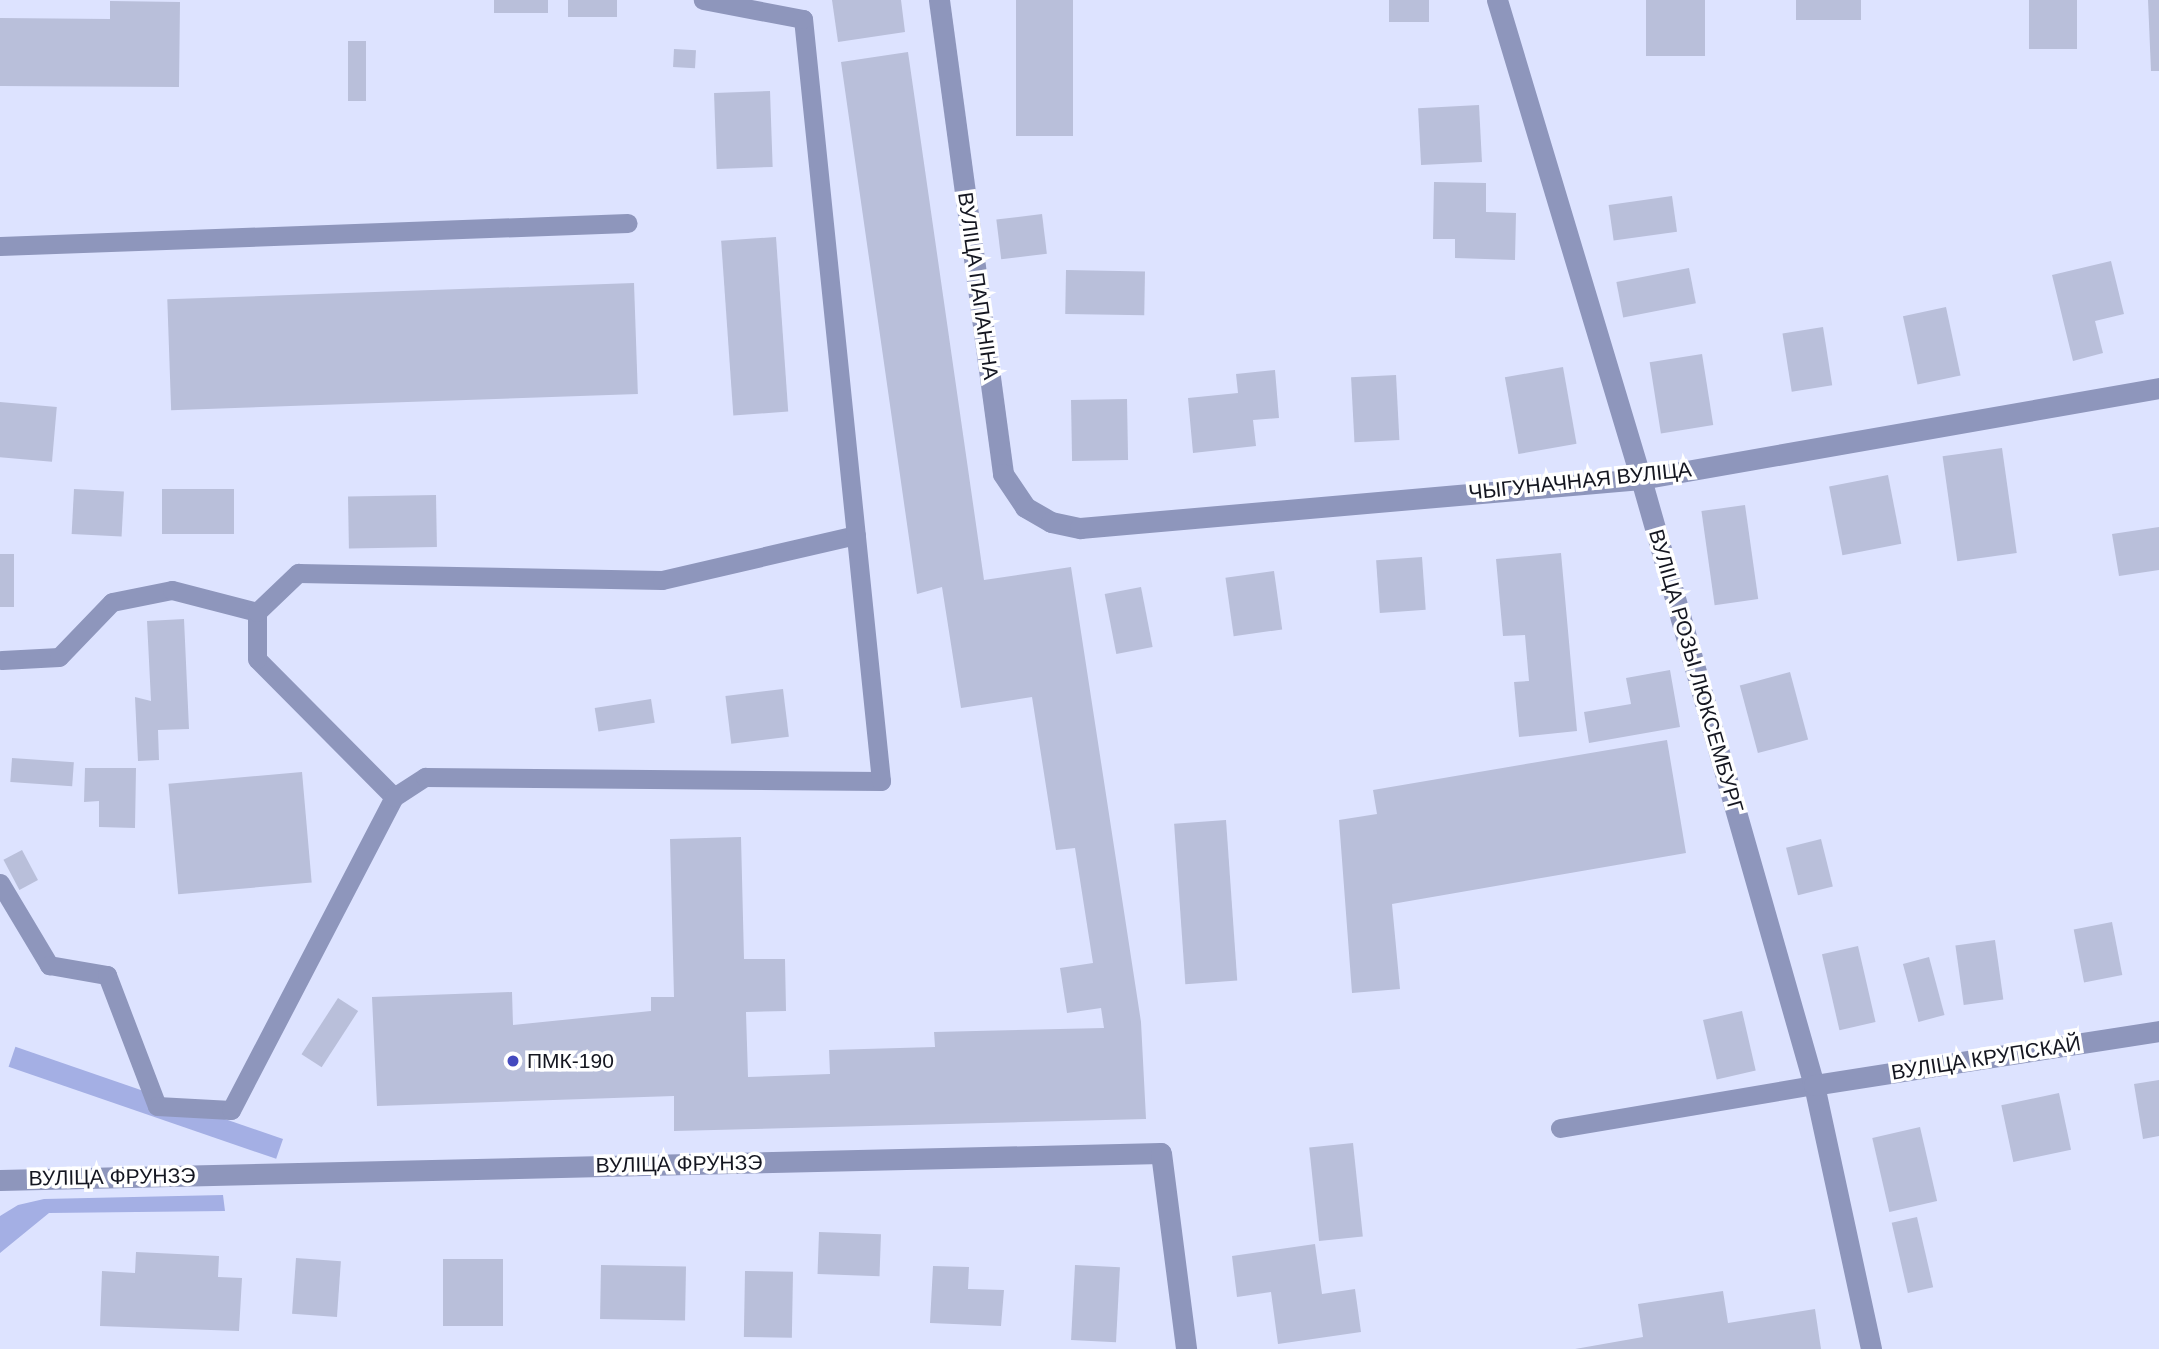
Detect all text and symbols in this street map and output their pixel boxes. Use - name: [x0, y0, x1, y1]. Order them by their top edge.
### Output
- street label: ВУЛІЦА ПАПАНІНА: [952, 191, 1004, 381]
- street label: ЧЫГУНАЧНАЯ ВУЛІЦА: [1467, 457, 1693, 505]
- street label: ВУЛІЦА РОЗЫ ЛЮКСЕМБУРГ: [1643, 526, 1749, 816]
- street label: ВУЛІЦА КРУПСКАЙ: [1889, 1031, 2083, 1085]
- place label: ПМК-190: [527, 1048, 614, 1074]
- marker: ПМК-190: [505, 1053, 521, 1069]
- street label: ВУЛІЦА ФРУНЗЭ: [595, 1150, 763, 1178]
- street label: ВУЛІЦА ФРУНЗЭ: [28, 1163, 196, 1191]

